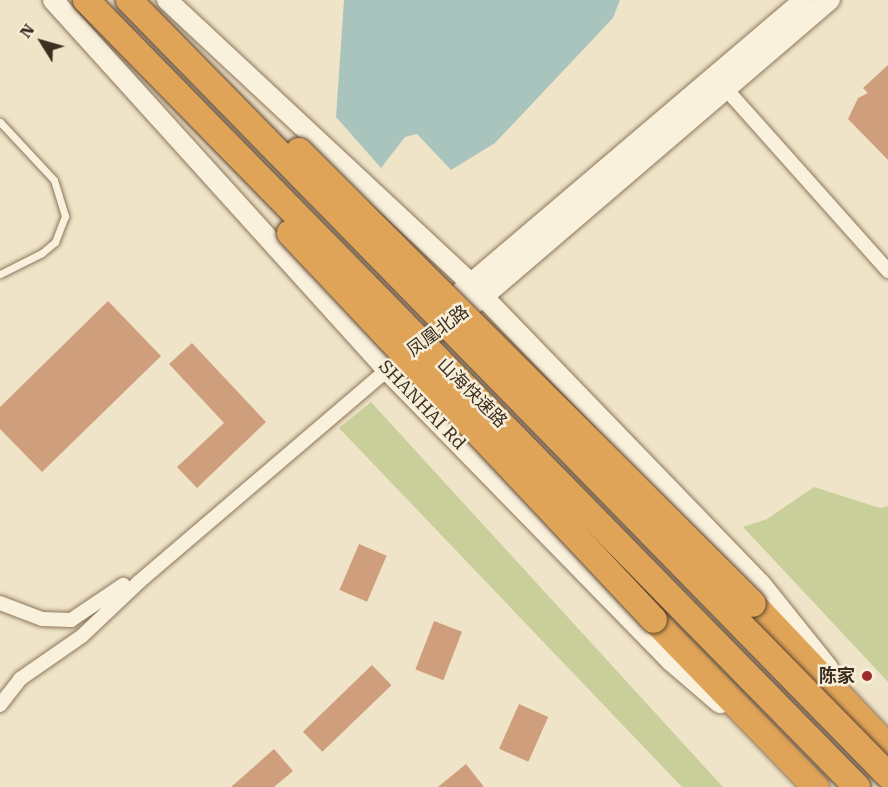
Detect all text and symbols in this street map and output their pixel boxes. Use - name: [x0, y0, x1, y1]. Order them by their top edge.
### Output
- north arrow: [12, 12, 72, 72]
- text: N: [16, 20, 39, 42]
- street label: 凤凰北路: [403, 301, 473, 361]
- street label: 山海快速路: [433, 354, 511, 432]
- street label: SHANHAI Rd: [374, 356, 470, 454]
- place label: 陈家: [819, 665, 855, 687]
- marker: 陈家: [860, 669, 874, 683]

